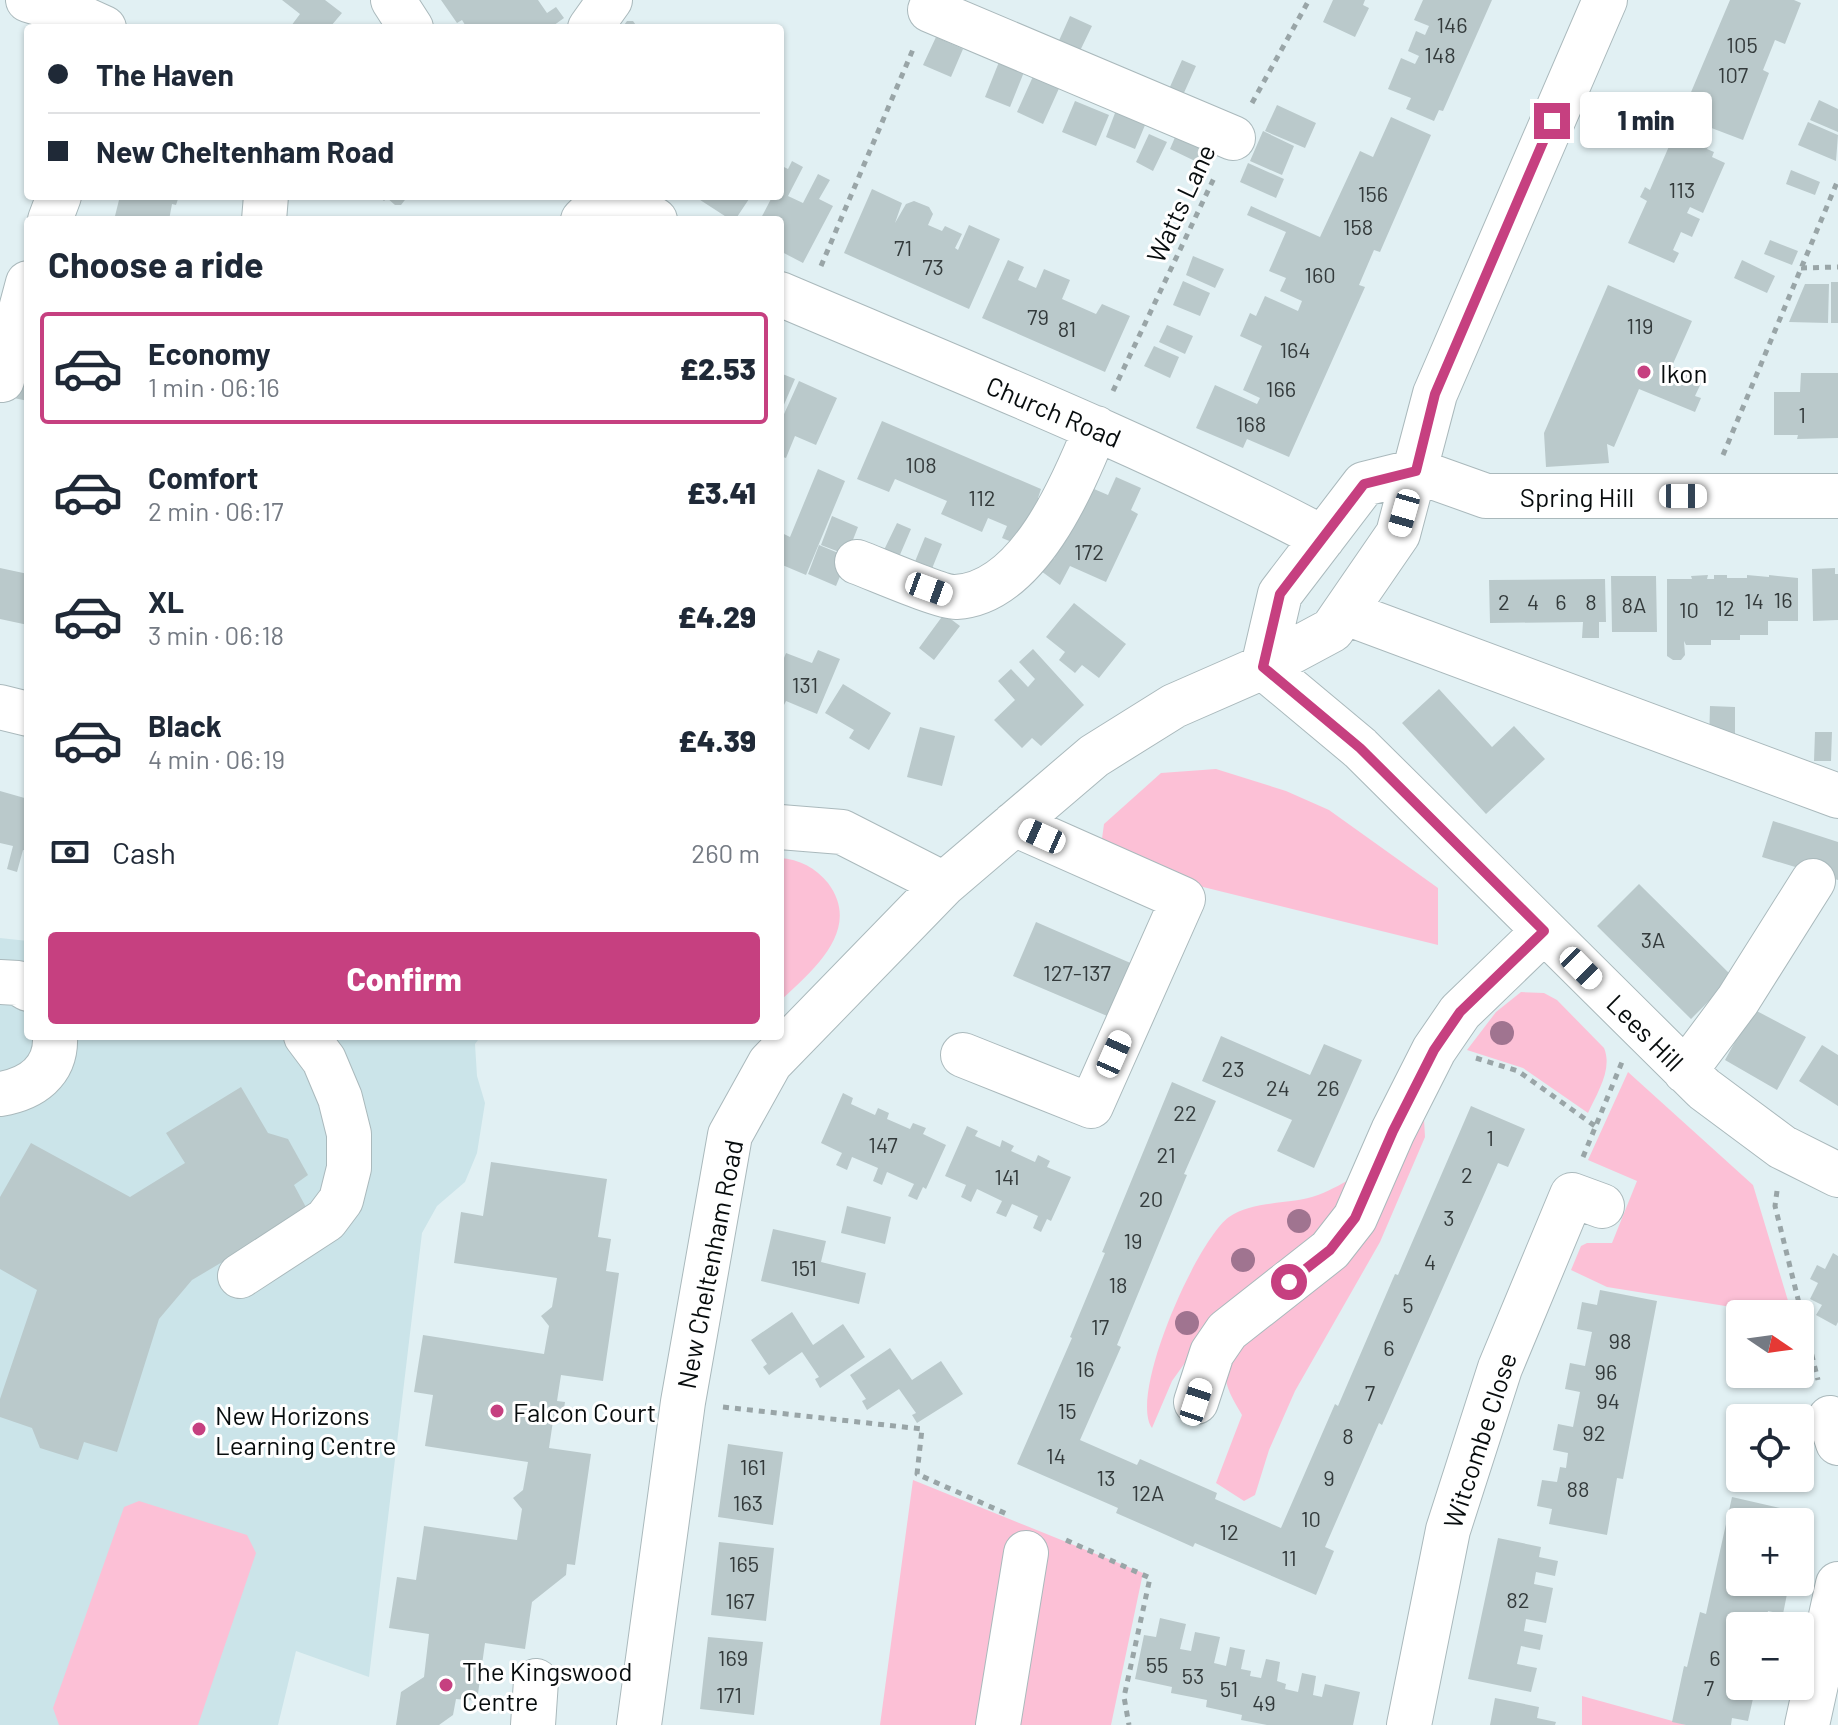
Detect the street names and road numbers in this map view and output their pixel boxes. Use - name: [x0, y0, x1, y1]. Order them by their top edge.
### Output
- street label: Watts Lane: [1139, 139, 1221, 267]
- street label: Church Road: [982, 369, 1126, 453]
- street label: Spring Hill: [1520, 481, 1634, 512]
- street label: Lees Hill: [1601, 987, 1691, 1077]
- street label: New Cheltenham Road: [670, 1137, 748, 1391]
- street label: Witcombe Close: [1436, 1348, 1522, 1532]

